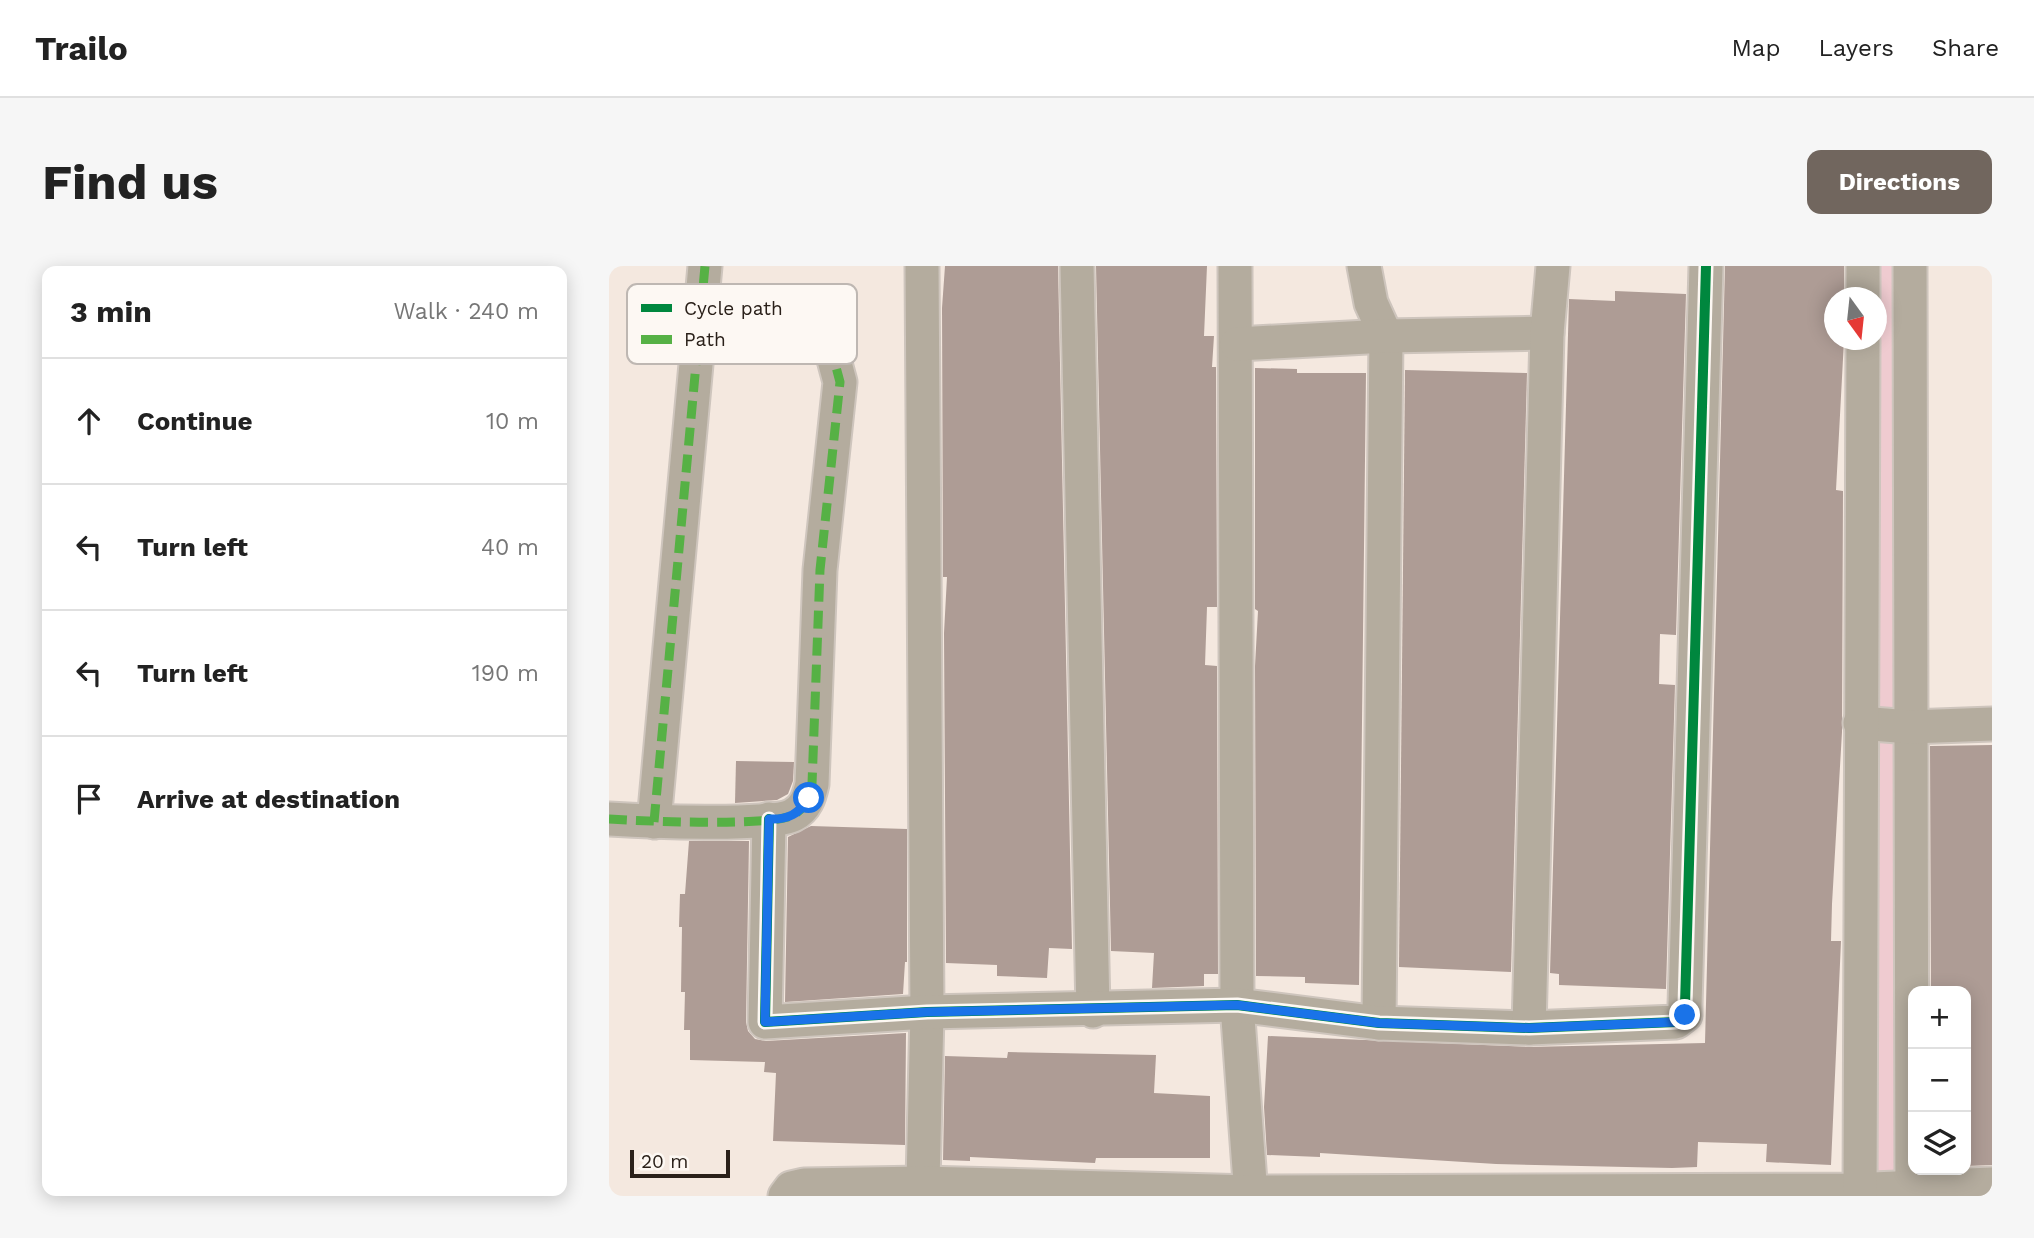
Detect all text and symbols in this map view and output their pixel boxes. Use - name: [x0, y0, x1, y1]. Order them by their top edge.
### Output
- text: Trailo: [35, 29, 128, 68]
- text: Map: [1732, 34, 1780, 62]
- text: Layers: [1818, 34, 1894, 62]
- text: Share: [1932, 34, 1999, 62]
- button: Directions: [1807, 150, 1992, 214]
- text: Find us: [42, 153, 218, 211]
- legend: [627, 284, 857, 364]
- north arrow: [1824, 287, 1887, 350]
- text: 3 min: [70, 294, 152, 329]
- text: Cycle path: [684, 297, 783, 320]
- text: Walk · 240 m: [394, 298, 539, 325]
- text: Path: [684, 328, 726, 351]
- icon: ahead: [70, 402, 108, 440]
- text: Continue: [137, 406, 253, 436]
- text: 10 m: [486, 408, 539, 435]
- icon: left: [70, 528, 108, 566]
- text: Turn left: [137, 532, 248, 562]
- text: 40 m: [481, 534, 539, 561]
- icon: left: [70, 654, 108, 692]
- text: Turn left: [137, 658, 248, 688]
- text: 190 m: [472, 660, 539, 687]
- icon: arrive: [70, 780, 108, 818]
- route start: [793, 782, 824, 813]
- text: Arrive at destination: [137, 784, 400, 814]
- map controls: [1908, 986, 1971, 1175]
- button: +: [1908, 986, 1971, 1049]
- route end: [1669, 999, 1700, 1030]
- button: −: [1908, 1049, 1971, 1112]
- button: layers: [1908, 1112, 1971, 1175]
- scale bar: [630, 1147, 730, 1179]
- text: 20 m: [641, 1150, 688, 1173]

